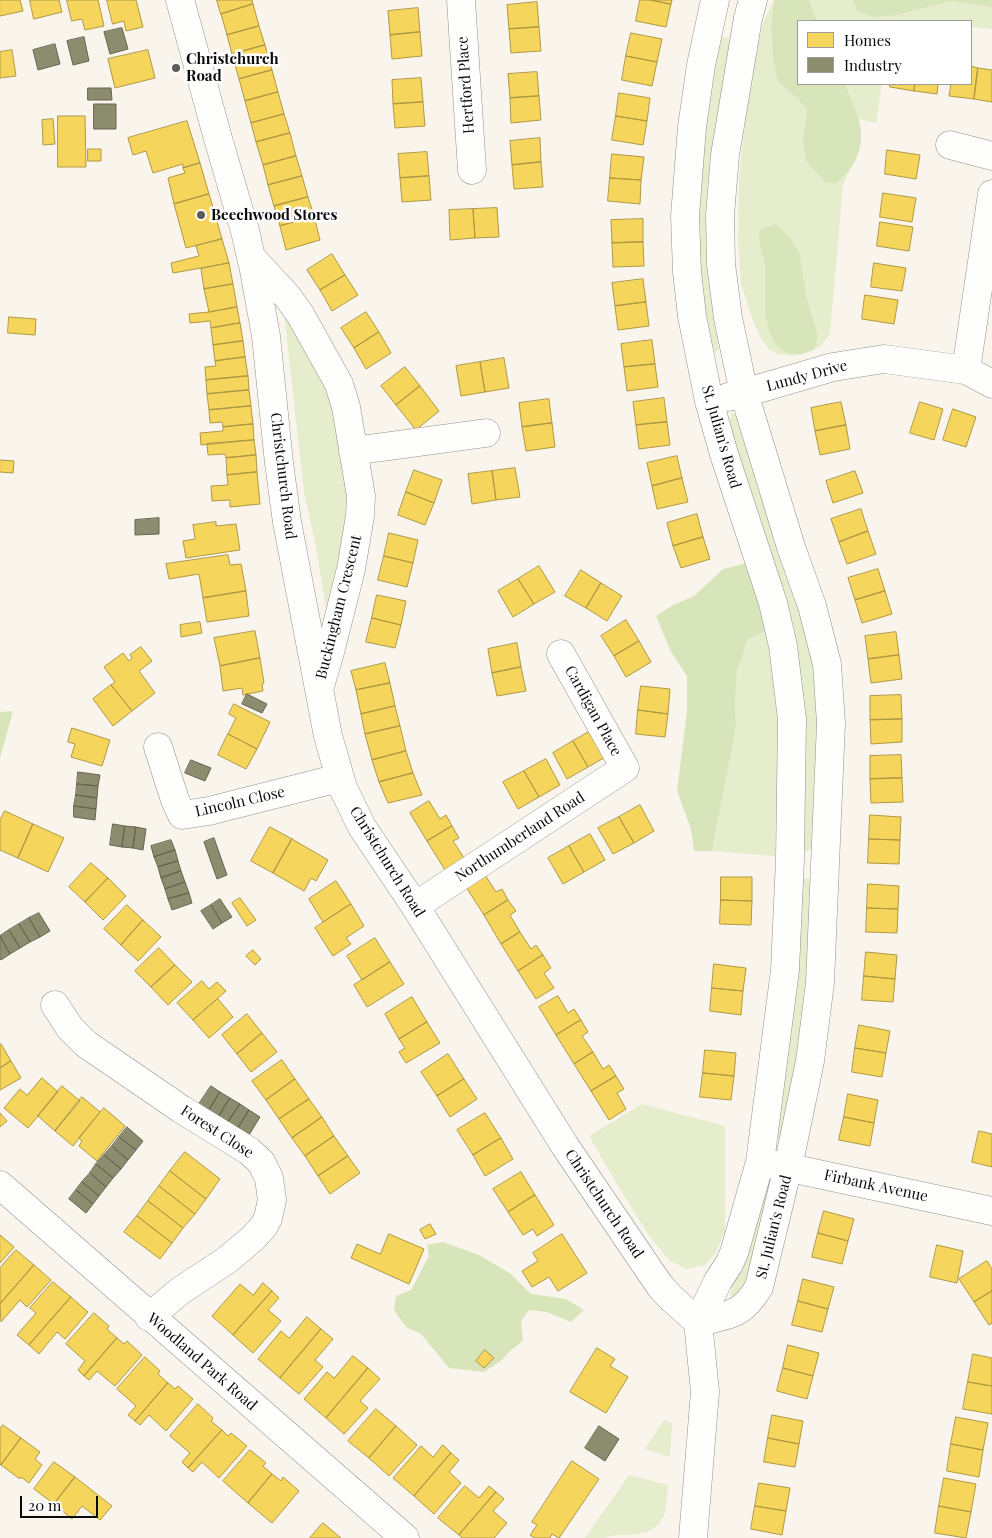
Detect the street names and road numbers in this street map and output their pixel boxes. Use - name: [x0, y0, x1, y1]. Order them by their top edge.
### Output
- street label: Hertford Place: [454, 36, 478, 134]
- street label: Lundy Drive: [764, 357, 850, 395]
- street label: St. Julian's Road: [698, 383, 744, 491]
- street label: Christchurch Road: [266, 412, 300, 540]
- street label: Buckingham Crescent: [312, 533, 366, 681]
- street label: Cardigan Place: [561, 663, 625, 759]
- street label: Lincoln Close: [193, 783, 287, 821]
- street label: Northumberland Road: [452, 788, 588, 886]
- street label: Christchurch Road: [346, 803, 428, 921]
- street label: Forest Close: [177, 1102, 257, 1162]
- street label: Christchurch Road: [561, 1146, 647, 1262]
- street label: Firbank Avenue: [822, 1166, 930, 1206]
- street label: St. Julian's Road: [752, 1173, 796, 1281]
- street label: Woodland Park Road: [143, 1309, 261, 1415]

